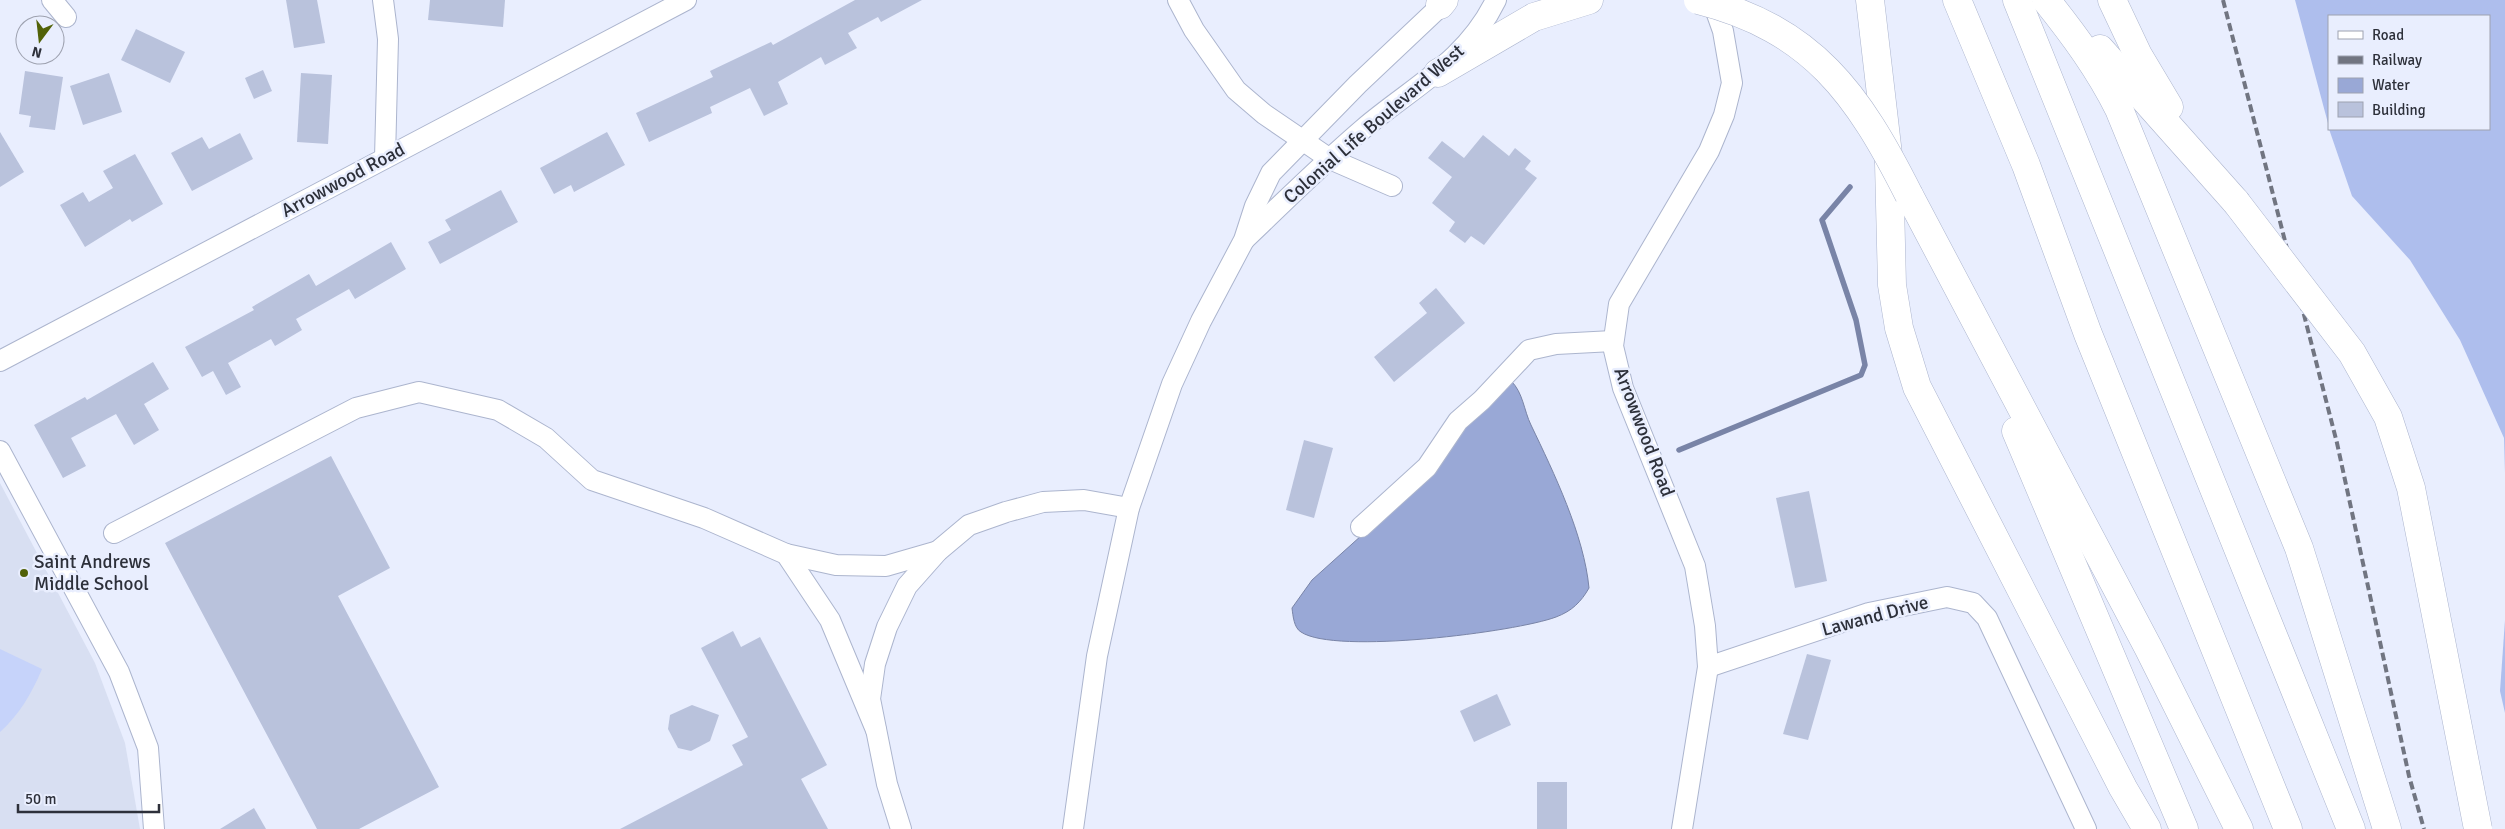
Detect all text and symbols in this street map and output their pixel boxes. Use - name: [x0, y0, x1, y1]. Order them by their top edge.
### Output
- north arrow: [15, 15, 65, 65]
- legend: [2328, 15, 2490, 130]
- text: Road: [2372, 26, 2404, 44]
- street label: Colonial Life Boulevard West: [1279, 39, 1469, 209]
- text: N: [30, 43, 44, 62]
- text: Railway: [2372, 51, 2422, 69]
- text: Water: [2372, 76, 2410, 94]
- text: Building: [2372, 101, 2426, 119]
- street label: Arrowwood Road: [277, 137, 409, 223]
- street label: Arrowwood Road: [1608, 364, 1680, 500]
- place label: Saint Andrews Middle School: [34, 550, 151, 596]
- marker: Saint Andrews Middle School: [18, 567, 30, 579]
- street label: Lawand Drive: [1819, 590, 1931, 642]
- scale bar: [18, 782, 159, 814]
- text: 50 m: [25, 790, 56, 808]

